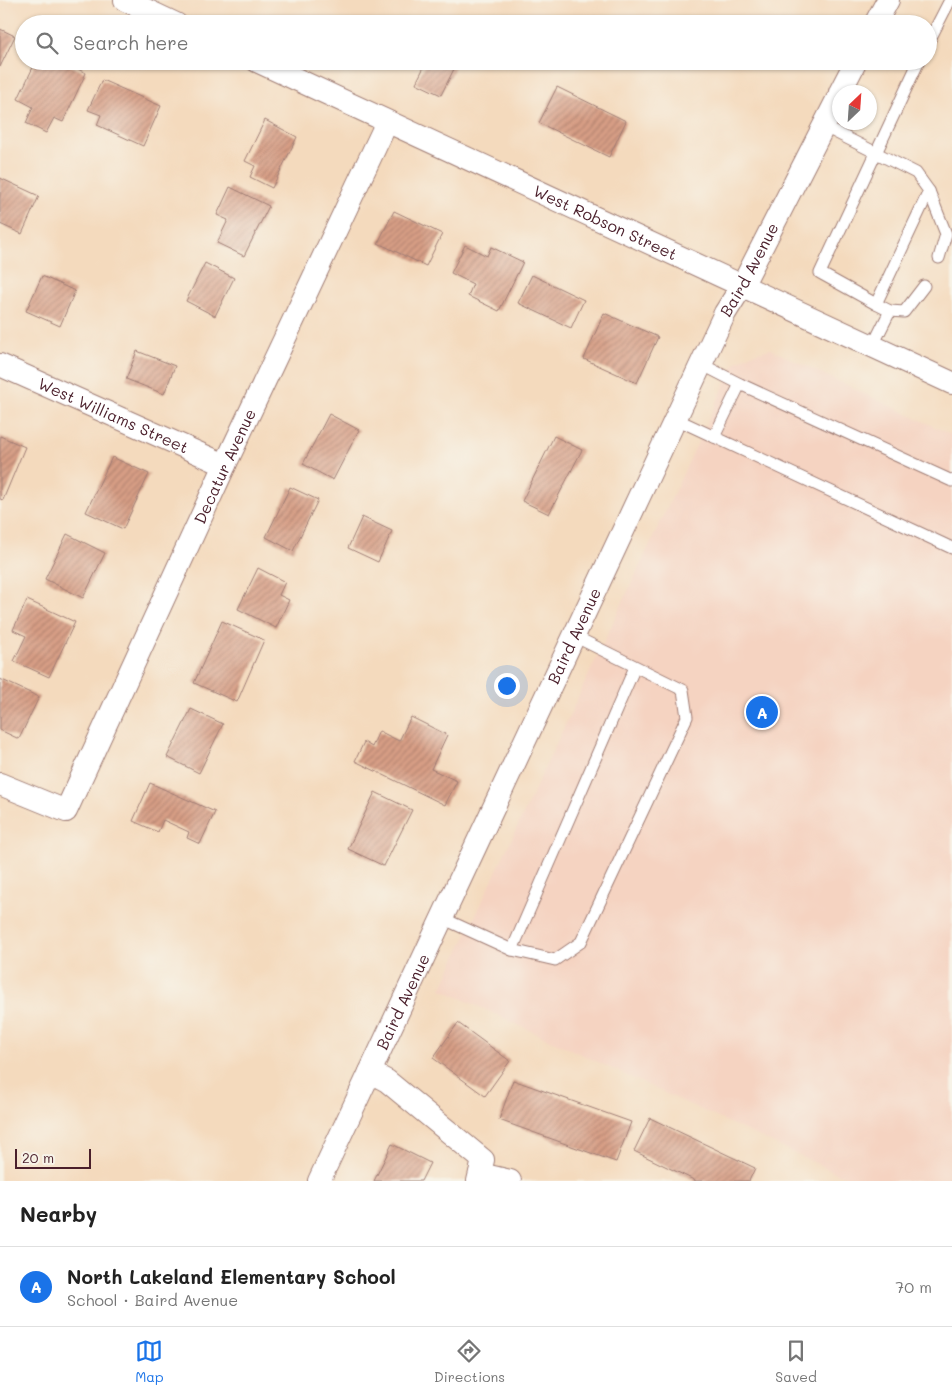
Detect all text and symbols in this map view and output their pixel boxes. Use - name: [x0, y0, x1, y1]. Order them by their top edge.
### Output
- search box: [15, 15, 937, 70]
- icon: search: [33, 29, 61, 57]
- text: Search here: [73, 30, 189, 55]
- north arrow: [832, 85, 877, 130]
- street label: West Robson Street: [530, 180, 681, 264]
- street label: Baird Avenue: [715, 219, 783, 320]
- street label: West Williams Street: [35, 372, 192, 457]
- street label: Decatur Avenue: [189, 405, 260, 527]
- street label: Baird Avenue: [542, 584, 605, 687]
- your location: [494, 673, 520, 699]
- pin: A: [746, 693, 778, 731]
- street label: Baird Avenue: [371, 950, 434, 1053]
- scale bar: [15, 1146, 91, 1169]
- text: 20 m: [22, 1148, 54, 1167]
- text: Nearby: [20, 1200, 97, 1227]
- text: North Lakeland Elementary School: [67, 1264, 396, 1289]
- text: A: [30, 1276, 42, 1297]
- text: 70 m: [895, 1276, 932, 1297]
- text: School · Baird Avenue: [67, 1289, 238, 1310]
- tab: Map: [135, 1337, 164, 1386]
- tab: Directions: [434, 1337, 505, 1386]
- tab: Saved: [775, 1337, 817, 1386]

